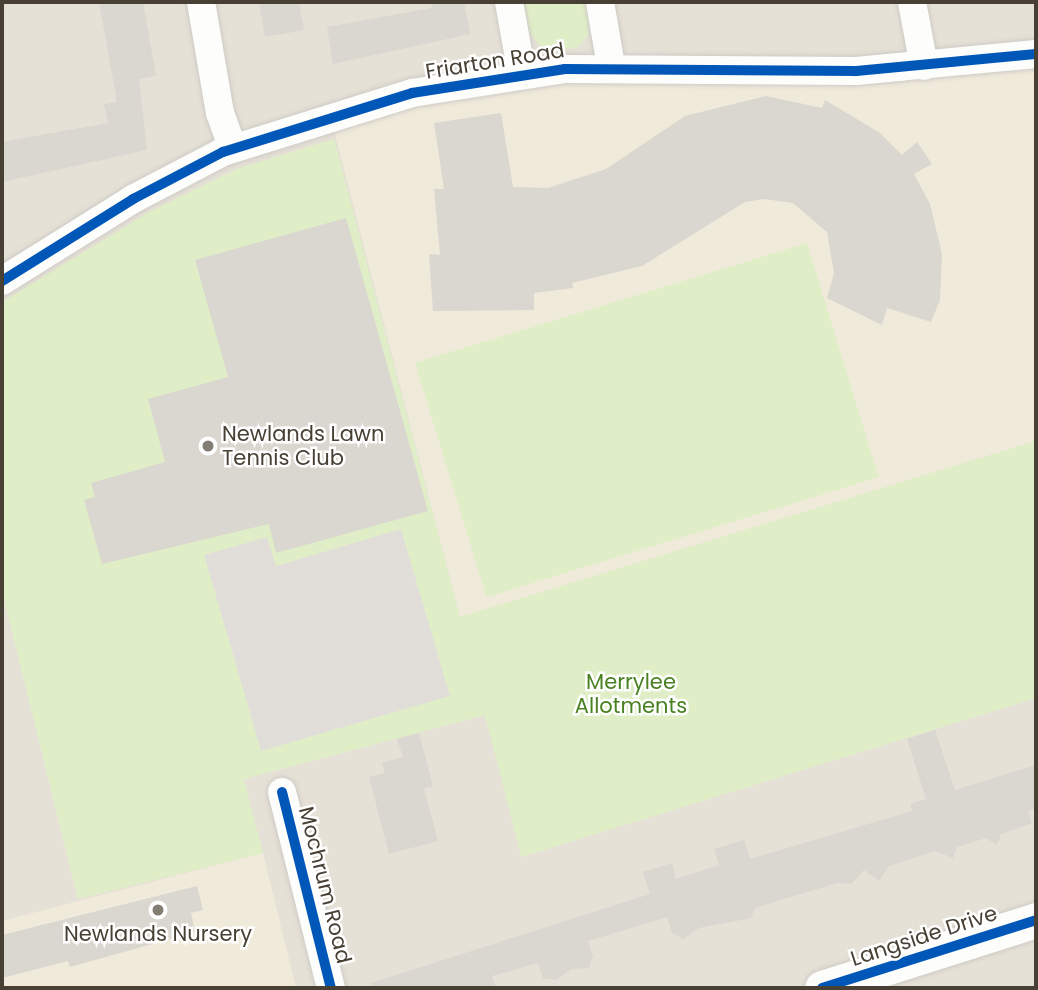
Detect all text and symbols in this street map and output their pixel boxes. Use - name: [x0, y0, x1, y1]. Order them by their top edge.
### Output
- street label: Friarton Road: [424, 38, 566, 84]
- place label: Newlands Lawn Tennis Club: [222, 421, 384, 471]
- marker: Newlands Lawn Tennis Club: [200, 438, 216, 454]
- park label: Merrylee Allotments: [575, 669, 687, 719]
- street label: Mochrum Road: [293, 804, 357, 966]
- street label: Langside Drive: [848, 900, 1000, 972]
- marker: Newlands Nursery: [150, 902, 166, 918]
- place label: Newlands Nursery: [64, 921, 252, 947]

